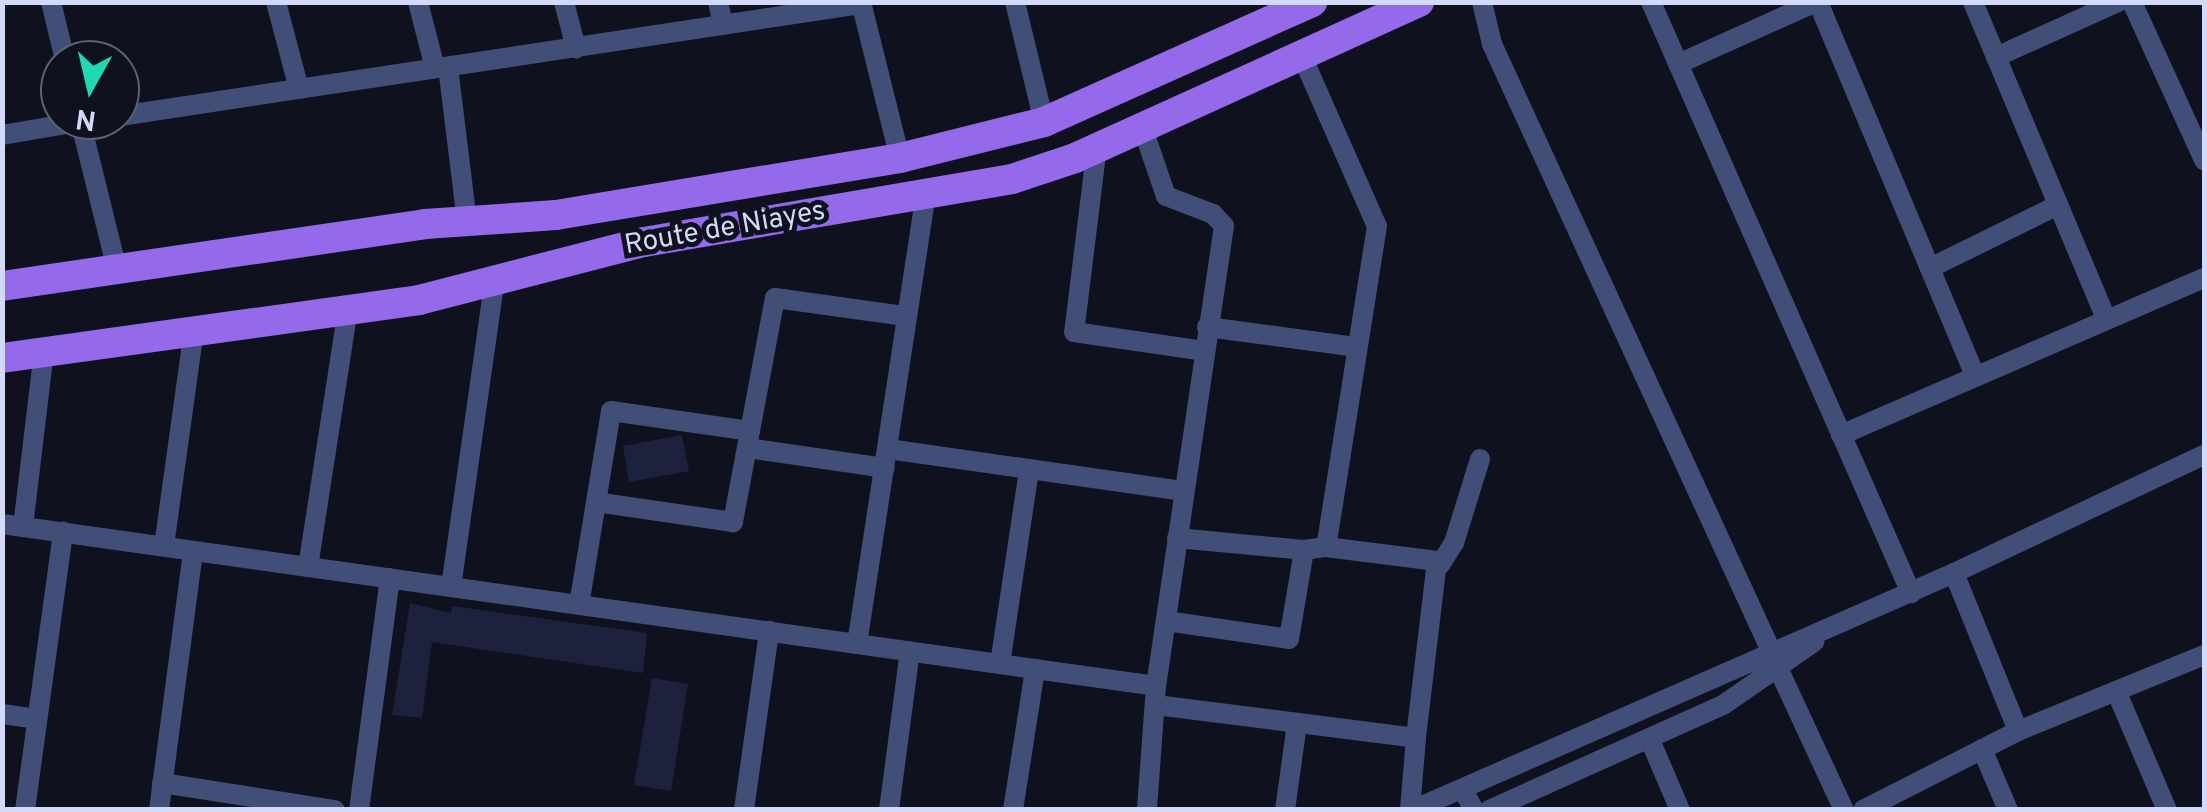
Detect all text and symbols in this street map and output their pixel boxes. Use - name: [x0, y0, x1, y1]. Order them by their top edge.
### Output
- north arrow: [40, 40, 140, 140]
- text: N: [74, 99, 99, 137]
- street label: Route de Niayes: [622, 195, 828, 263]

